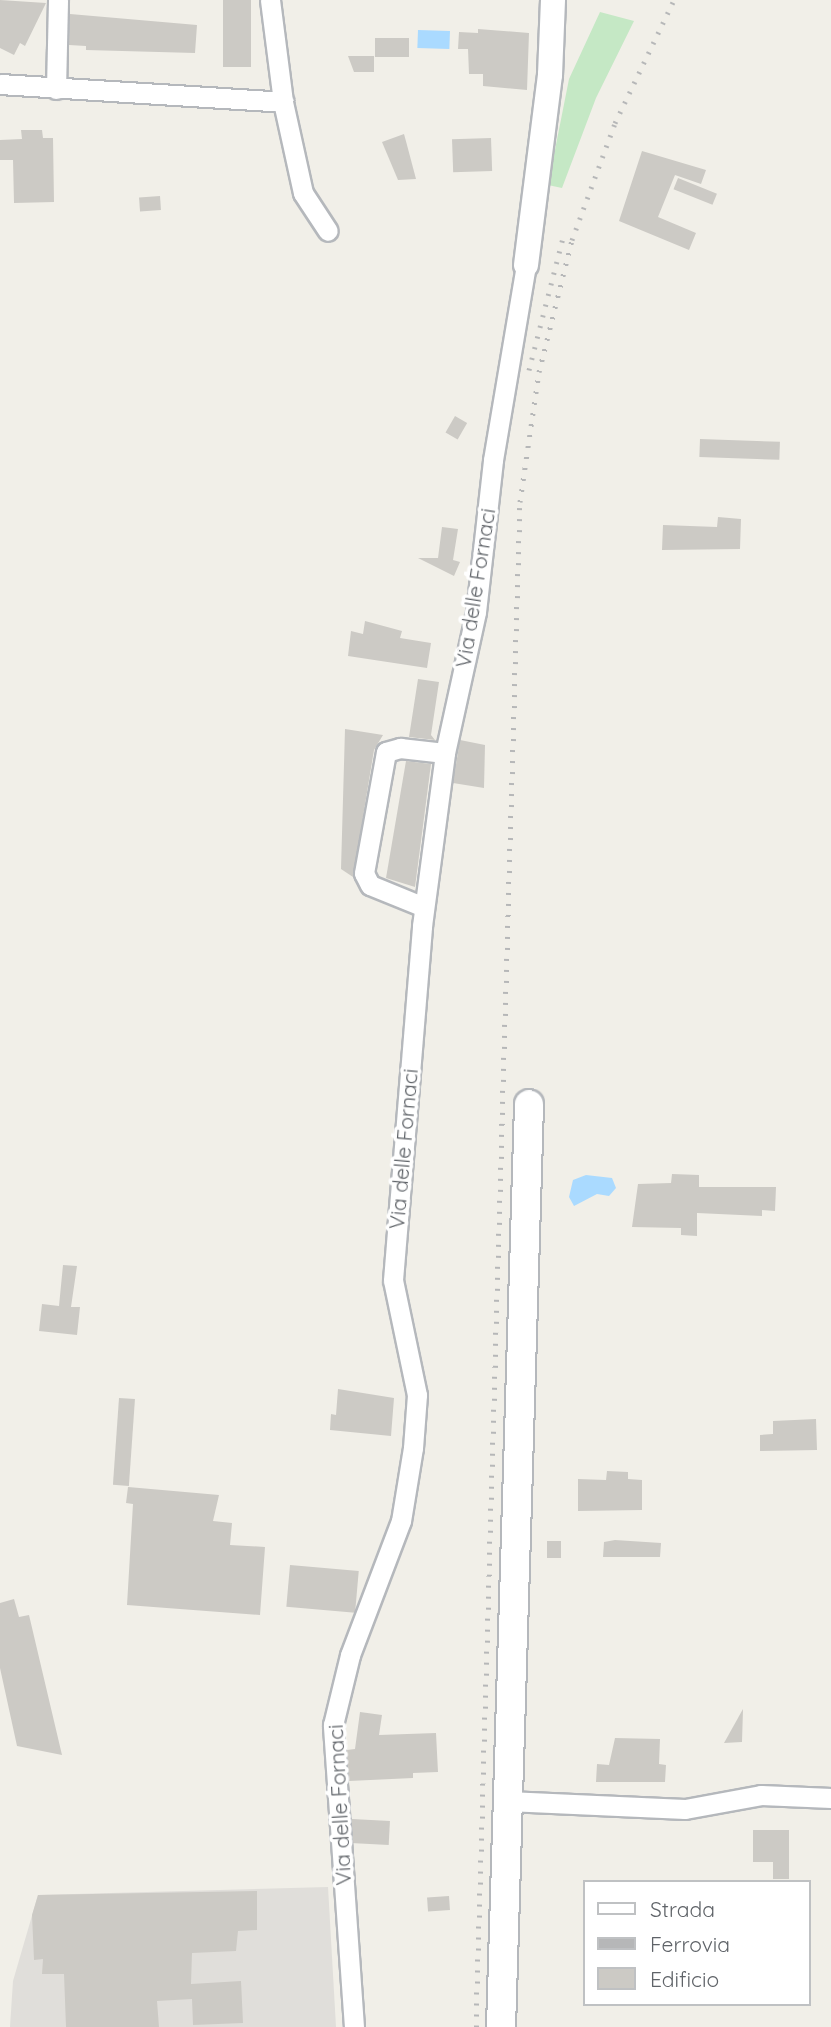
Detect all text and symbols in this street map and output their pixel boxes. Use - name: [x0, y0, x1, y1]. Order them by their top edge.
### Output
- street label: Via delle Fornaci: [450, 506, 500, 670]
- street label: Via delle Fornaci: [383, 1068, 423, 1230]
- street label: Via delle Fornaci: [322, 1724, 356, 1886]
- legend: [582, 1880, 810, 2006]
- text: Strada: [650, 1896, 715, 1922]
- text: Ferrovia: [650, 1931, 730, 1957]
- text: Edificio: [650, 1966, 719, 1992]

